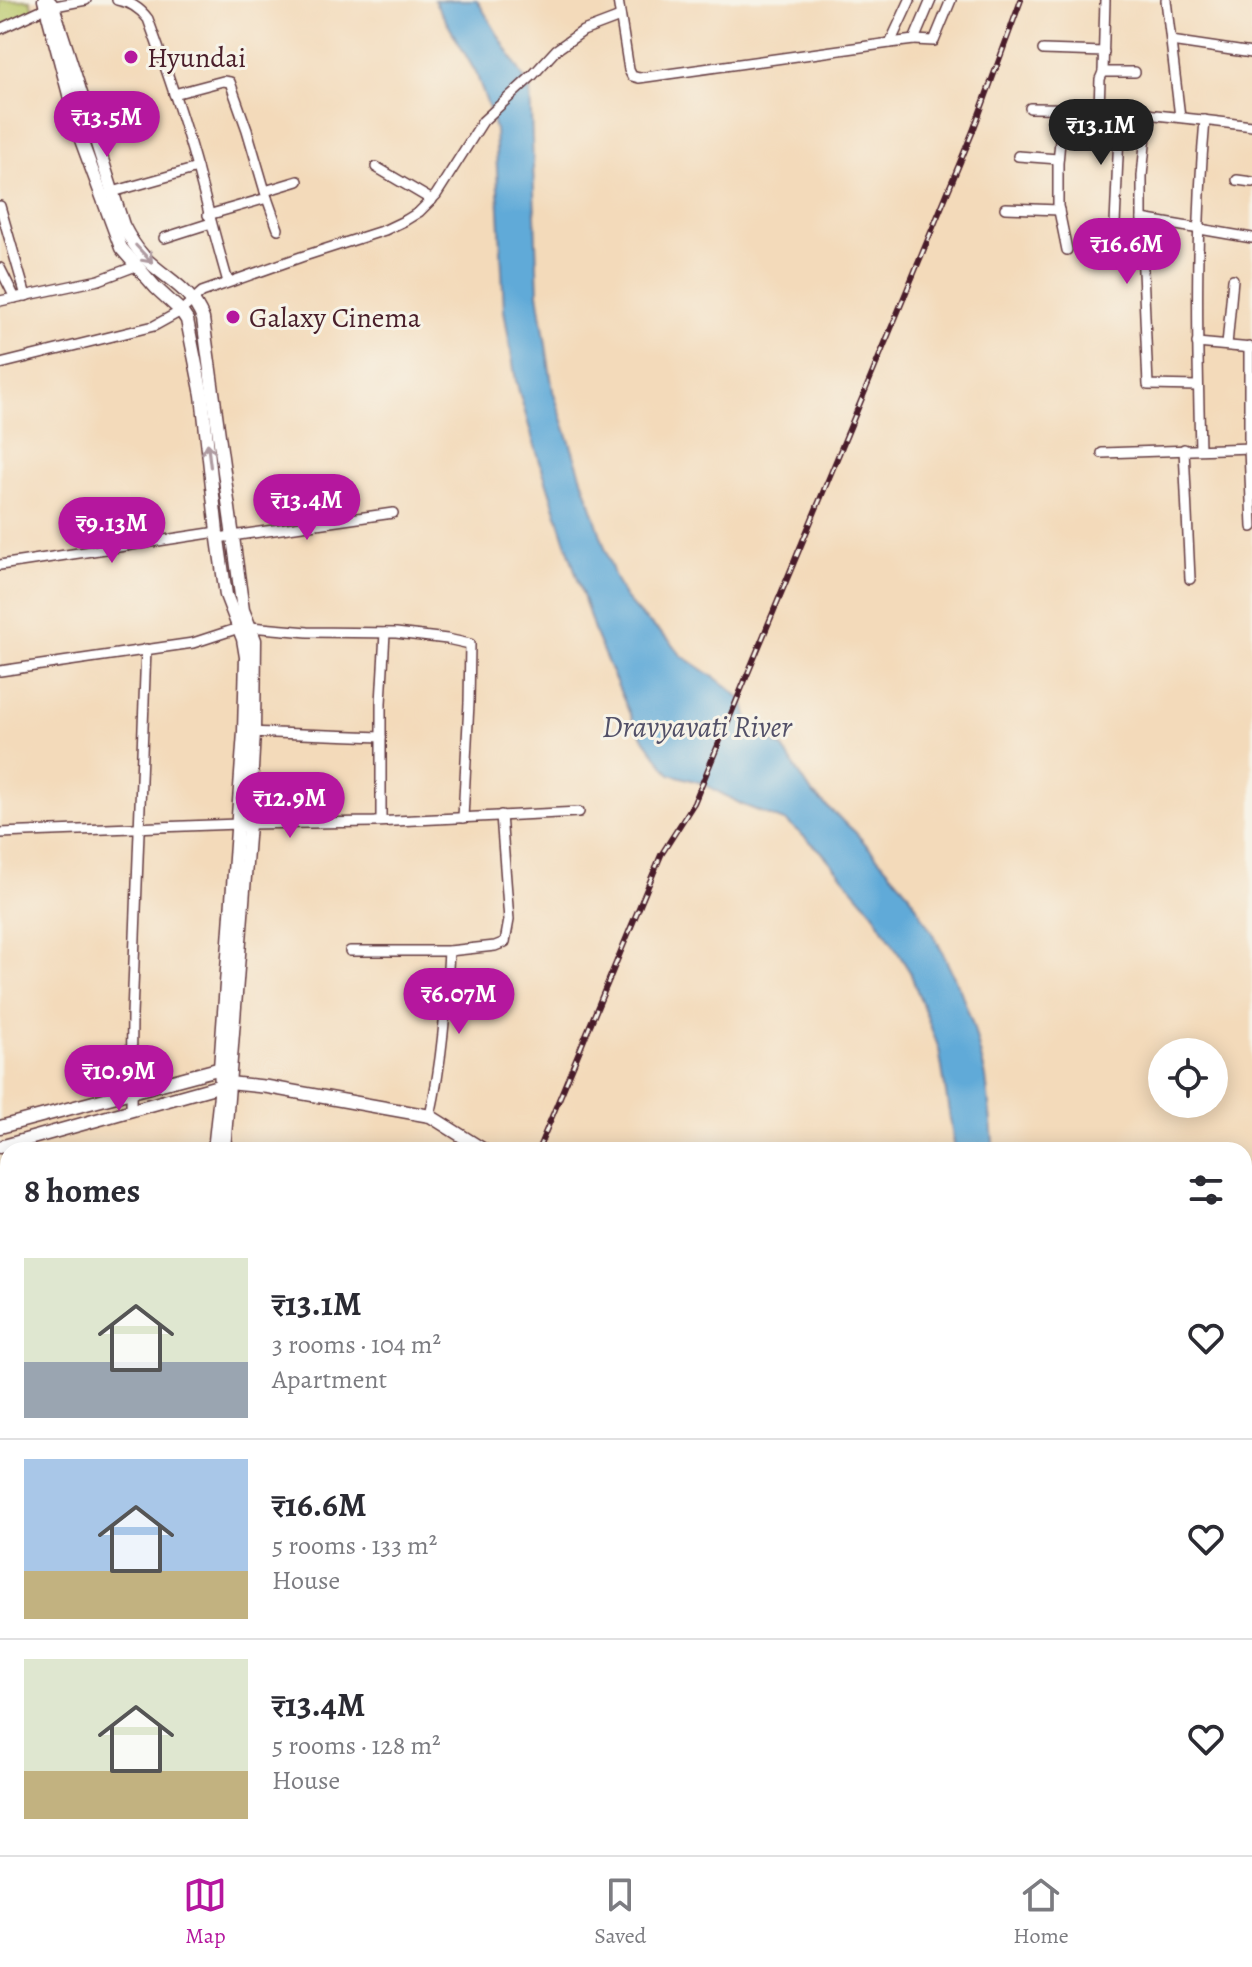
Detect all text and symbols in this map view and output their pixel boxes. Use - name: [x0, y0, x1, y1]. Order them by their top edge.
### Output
- place label: Hyundai: [147, 39, 246, 77]
- marker: Hyundai: [122, 48, 140, 66]
- pin: ₹13.5M: [42, 91, 172, 159]
- text: ₹13.5M: [72, 99, 142, 134]
- pin: ₹13.1M: [1036, 99, 1166, 167]
- text: ₹13.1M: [1067, 107, 1135, 142]
- pin: ₹16.6M: [1062, 218, 1192, 286]
- text: ₹16.6M: [1091, 226, 1163, 261]
- one-way arrow: [134, 244, 152, 264]
- place label: Galaxy Cinema: [249, 299, 421, 337]
- marker: Galaxy Cinema: [224, 308, 242, 326]
- one-way arrow: [201, 442, 216, 469]
- pin: ₹13.4M: [242, 474, 372, 542]
- text: ₹13.4M: [271, 482, 343, 517]
- pin: ₹9.13M: [47, 497, 177, 565]
- text: ₹9.13M: [76, 505, 148, 540]
- water label: Dravyavati River: [602, 707, 793, 747]
- pin: ₹12.9M: [225, 772, 355, 840]
- text: ₹12.9M: [254, 780, 326, 815]
- pin: ₹6.07M: [394, 968, 524, 1036]
- text: ₹6.07M: [421, 976, 497, 1011]
- map controls: [1148, 1038, 1228, 1118]
- button: locate: [1148, 1038, 1228, 1118]
- pin: ₹10.9M: [54, 1045, 184, 1113]
- text: ₹10.9M: [82, 1053, 156, 1088]
- text: 8 homes: [24, 1167, 140, 1214]
- icon: filters: [1184, 1168, 1228, 1212]
- text: ₹13.1M: [272, 1280, 362, 1327]
- icon: home: [88, 1290, 184, 1386]
- icon: heart: [1184, 1316, 1228, 1360]
- text: 3 rooms · 104 m²: [272, 1327, 441, 1362]
- text: Apartment: [272, 1362, 387, 1397]
- text: ₹16.6M: [272, 1481, 367, 1528]
- icon: home: [88, 1491, 184, 1587]
- icon: heart: [1184, 1517, 1228, 1561]
- text: 5 rooms · 133 m²: [272, 1528, 437, 1563]
- text: House: [272, 1563, 340, 1598]
- text: ₹13.4M: [272, 1681, 365, 1728]
- icon: home: [88, 1691, 184, 1787]
- icon: heart: [1184, 1717, 1228, 1761]
- text: 5 rooms · 128 m²: [272, 1728, 441, 1763]
- text: House: [272, 1763, 340, 1798]
- tab: Map: [183, 1873, 227, 1951]
- tab: Saved: [594, 1873, 646, 1951]
- tab: Home: [1013, 1873, 1069, 1951]

